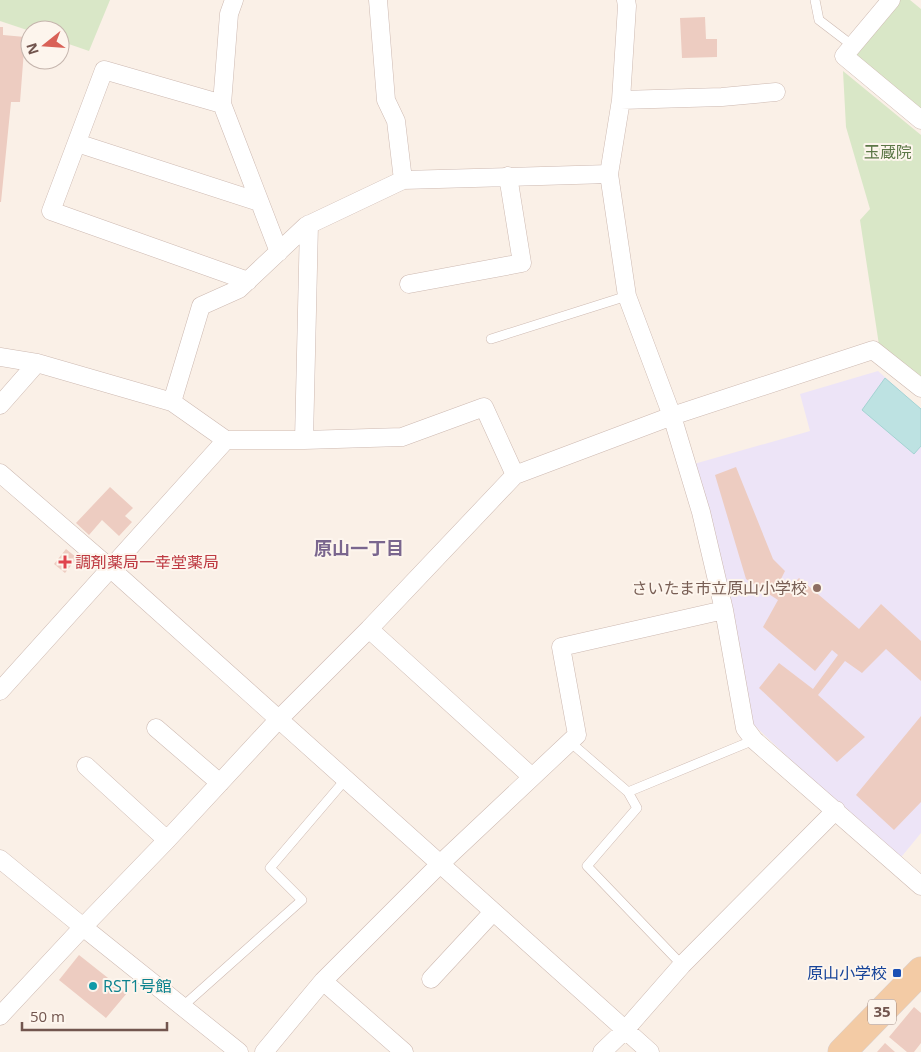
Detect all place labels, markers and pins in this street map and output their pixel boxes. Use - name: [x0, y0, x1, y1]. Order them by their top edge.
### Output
- place label: 調剤薬局一幸堂薬局: [75, 551, 219, 573]
- marker: 調剤薬局一幸堂薬局: [59, 556, 71, 568]
- place label: さいたま市立原山小学校: [631, 577, 807, 599]
- marker: さいたま市立原山小学校: [811, 582, 823, 594]
- place label: 原山小学校: [807, 962, 887, 984]
- marker: 原山小学校: [891, 967, 903, 979]
- place label: RST1号館: [103, 975, 172, 997]
- marker: RST1号館: [87, 980, 99, 992]

